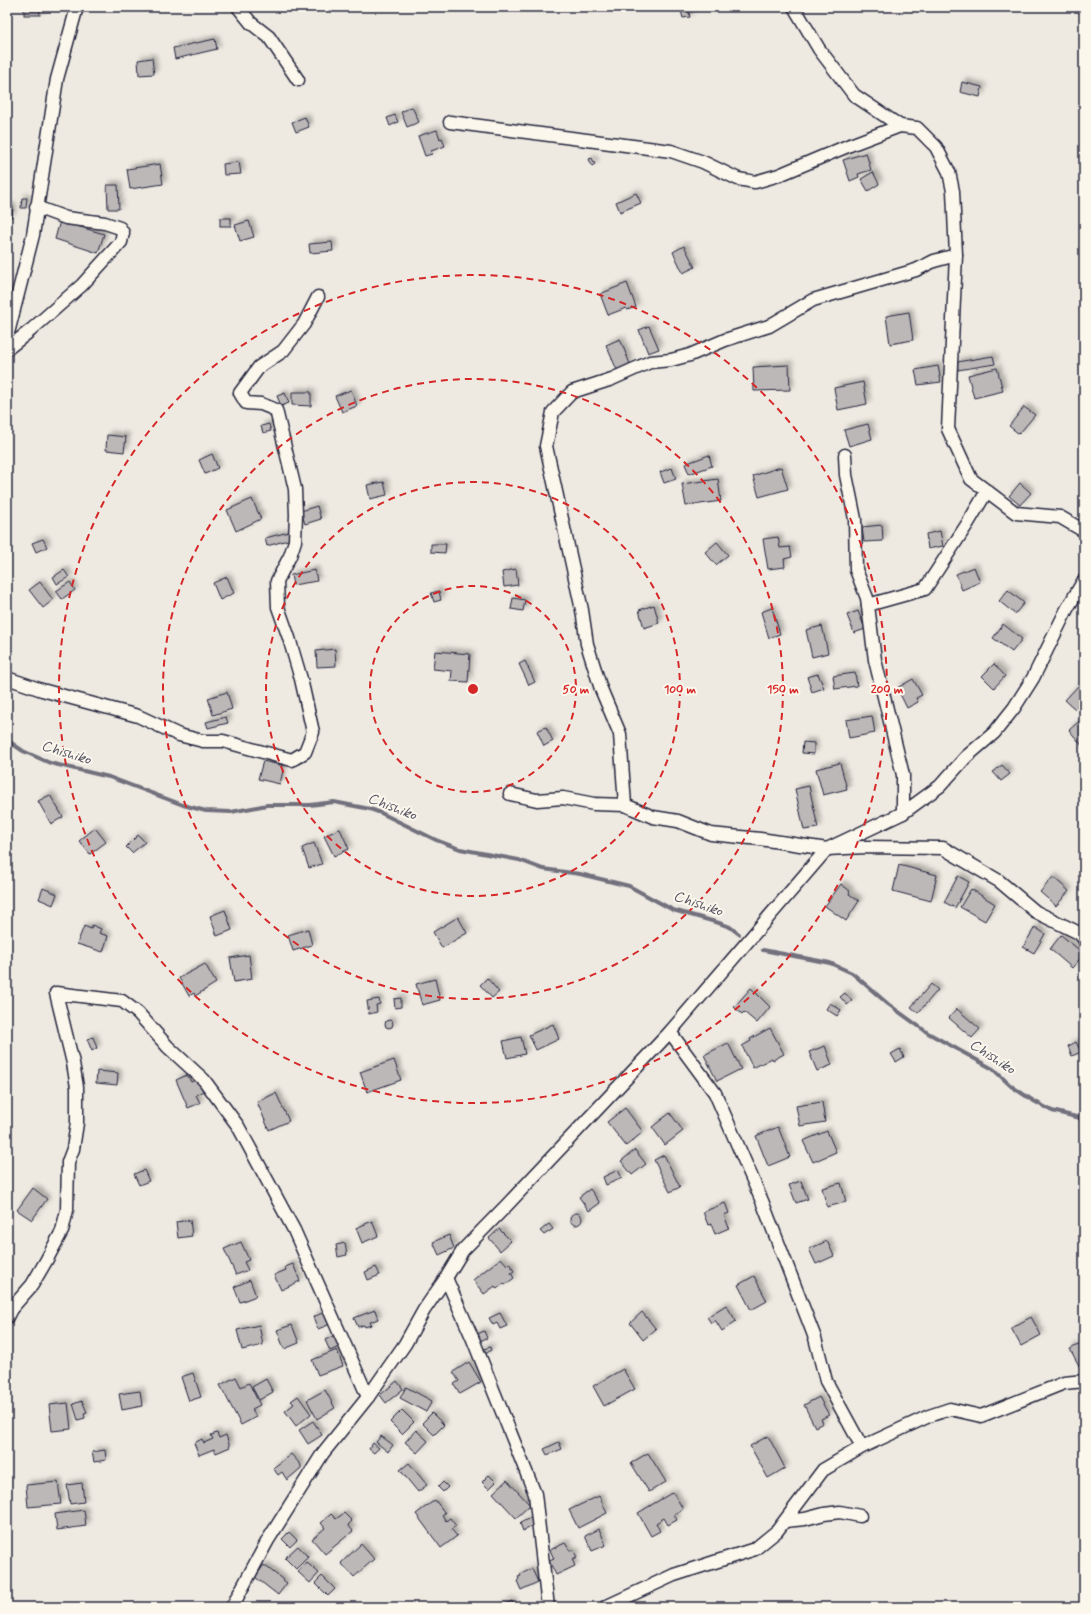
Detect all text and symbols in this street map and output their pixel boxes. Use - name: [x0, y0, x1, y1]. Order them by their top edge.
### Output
- centre of rings: [466, 682, 480, 696]
- text: 50 m: [563, 682, 590, 698]
- text: 100 m: [664, 682, 697, 698]
- text: 150 m: [767, 682, 799, 698]
- text: 200 m: [871, 682, 904, 698]
- water label: Chishiko: [39, 736, 94, 770]
- water label: Chishiko: [365, 789, 420, 826]
- water label: Chishiko: [671, 886, 726, 922]
- water label: Chishiko: [965, 1035, 1020, 1080]

